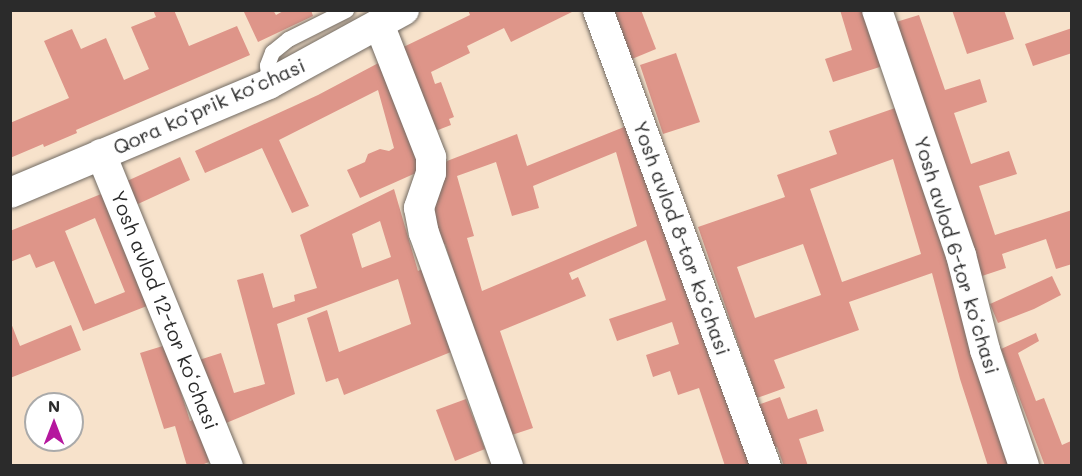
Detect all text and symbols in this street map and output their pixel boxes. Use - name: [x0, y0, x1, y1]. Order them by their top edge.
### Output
- street label: Qora koʻprik koʻchasi: [109, 53, 309, 159]
- street label: Yosh avlod 8-tor koʻchasi: [628, 118, 736, 358]
- street label: Yosh avlod 6-tor koʻchasi: [909, 133, 1005, 377]
- street label: Yosh avlod 12-tor koʻchasi: [106, 187, 224, 433]
- north arrow: [24, 392, 84, 452]
- text: N: [48, 395, 60, 416]

